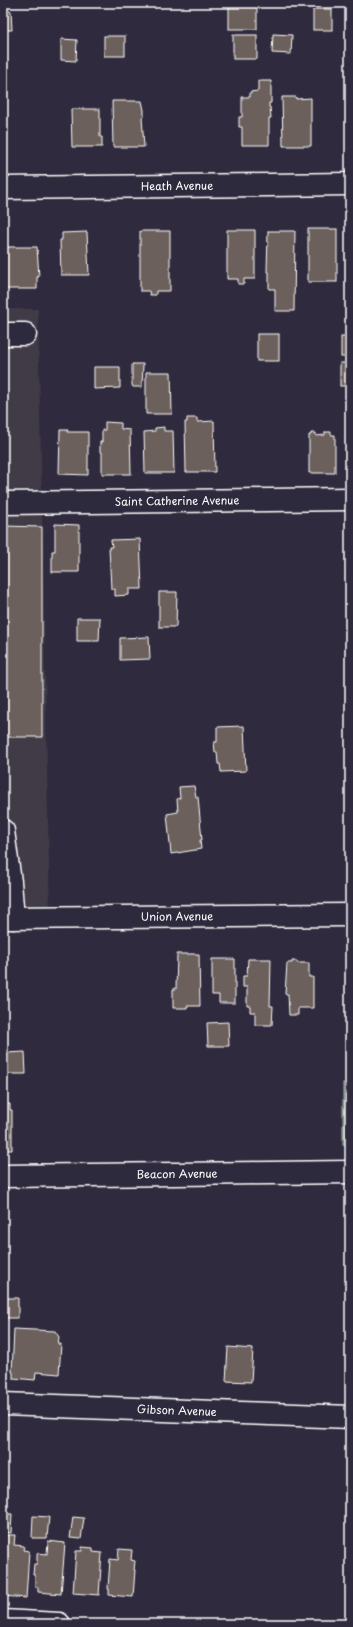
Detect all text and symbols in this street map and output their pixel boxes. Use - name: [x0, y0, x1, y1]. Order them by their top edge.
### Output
- street label: Heath Avenue: [141, 177, 213, 194]
- street label: Saint Catherine Avenue: [114, 491, 239, 510]
- street label: Union Avenue: [141, 907, 213, 925]
- street label: Beacon Avenue: [136, 1165, 218, 1182]
- street label: Gibson Avenue: [137, 1400, 217, 1420]

